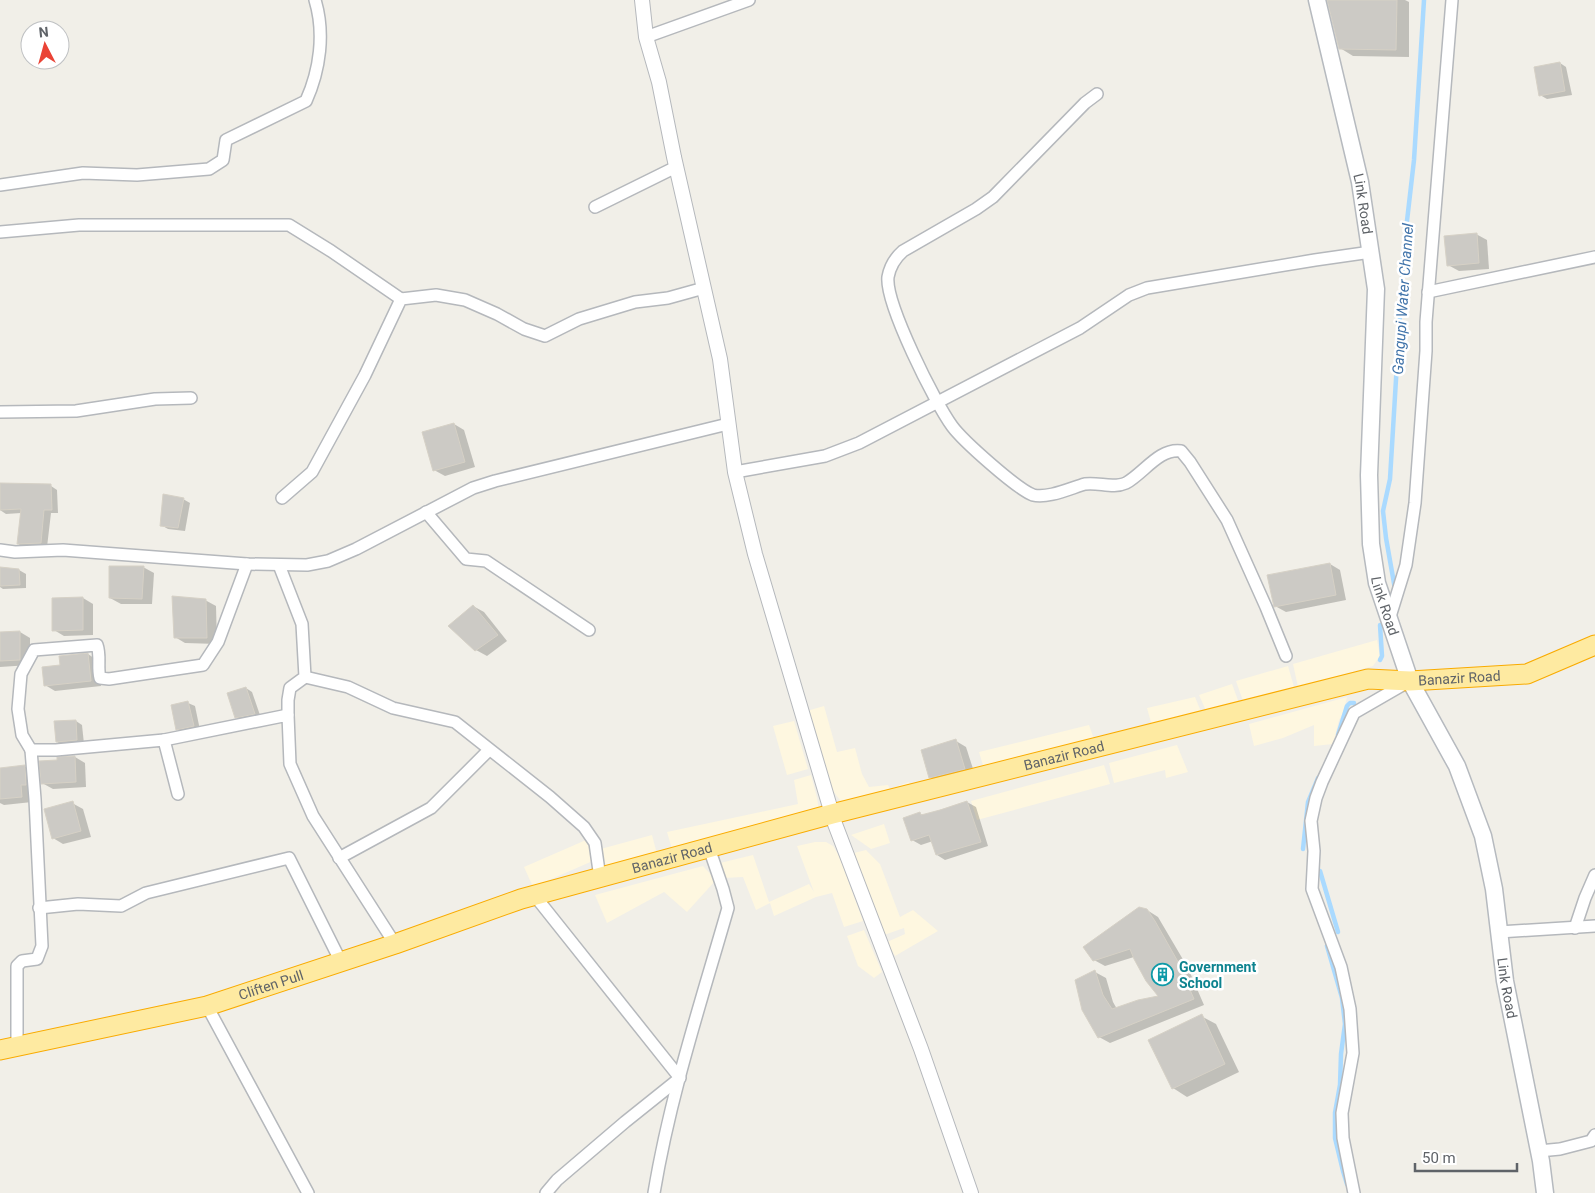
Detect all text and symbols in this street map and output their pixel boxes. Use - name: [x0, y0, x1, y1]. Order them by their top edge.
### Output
- north arrow: [20, 20, 70, 70]
- text: N: [38, 24, 49, 41]
- street label: Link Road: [1350, 172, 1376, 235]
- water label: Gangupi Water Channel: [1389, 222, 1417, 375]
- street label: Link Road: [1368, 575, 1402, 638]
- street label: Banazir Road: [1418, 668, 1501, 688]
- street label: Banazir Road: [1022, 738, 1106, 773]
- street label: Banazir Road: [630, 839, 714, 876]
- street label: Link Road: [1494, 957, 1520, 1020]
- place label: Government School: [1179, 959, 1256, 991]
- building icon: Government School: [1151, 963, 1175, 987]
- street label: Cliften Pull: [236, 967, 306, 1003]
- scale bar: [1415, 1140, 1518, 1172]
- text: 50 m: [1422, 1149, 1456, 1167]

